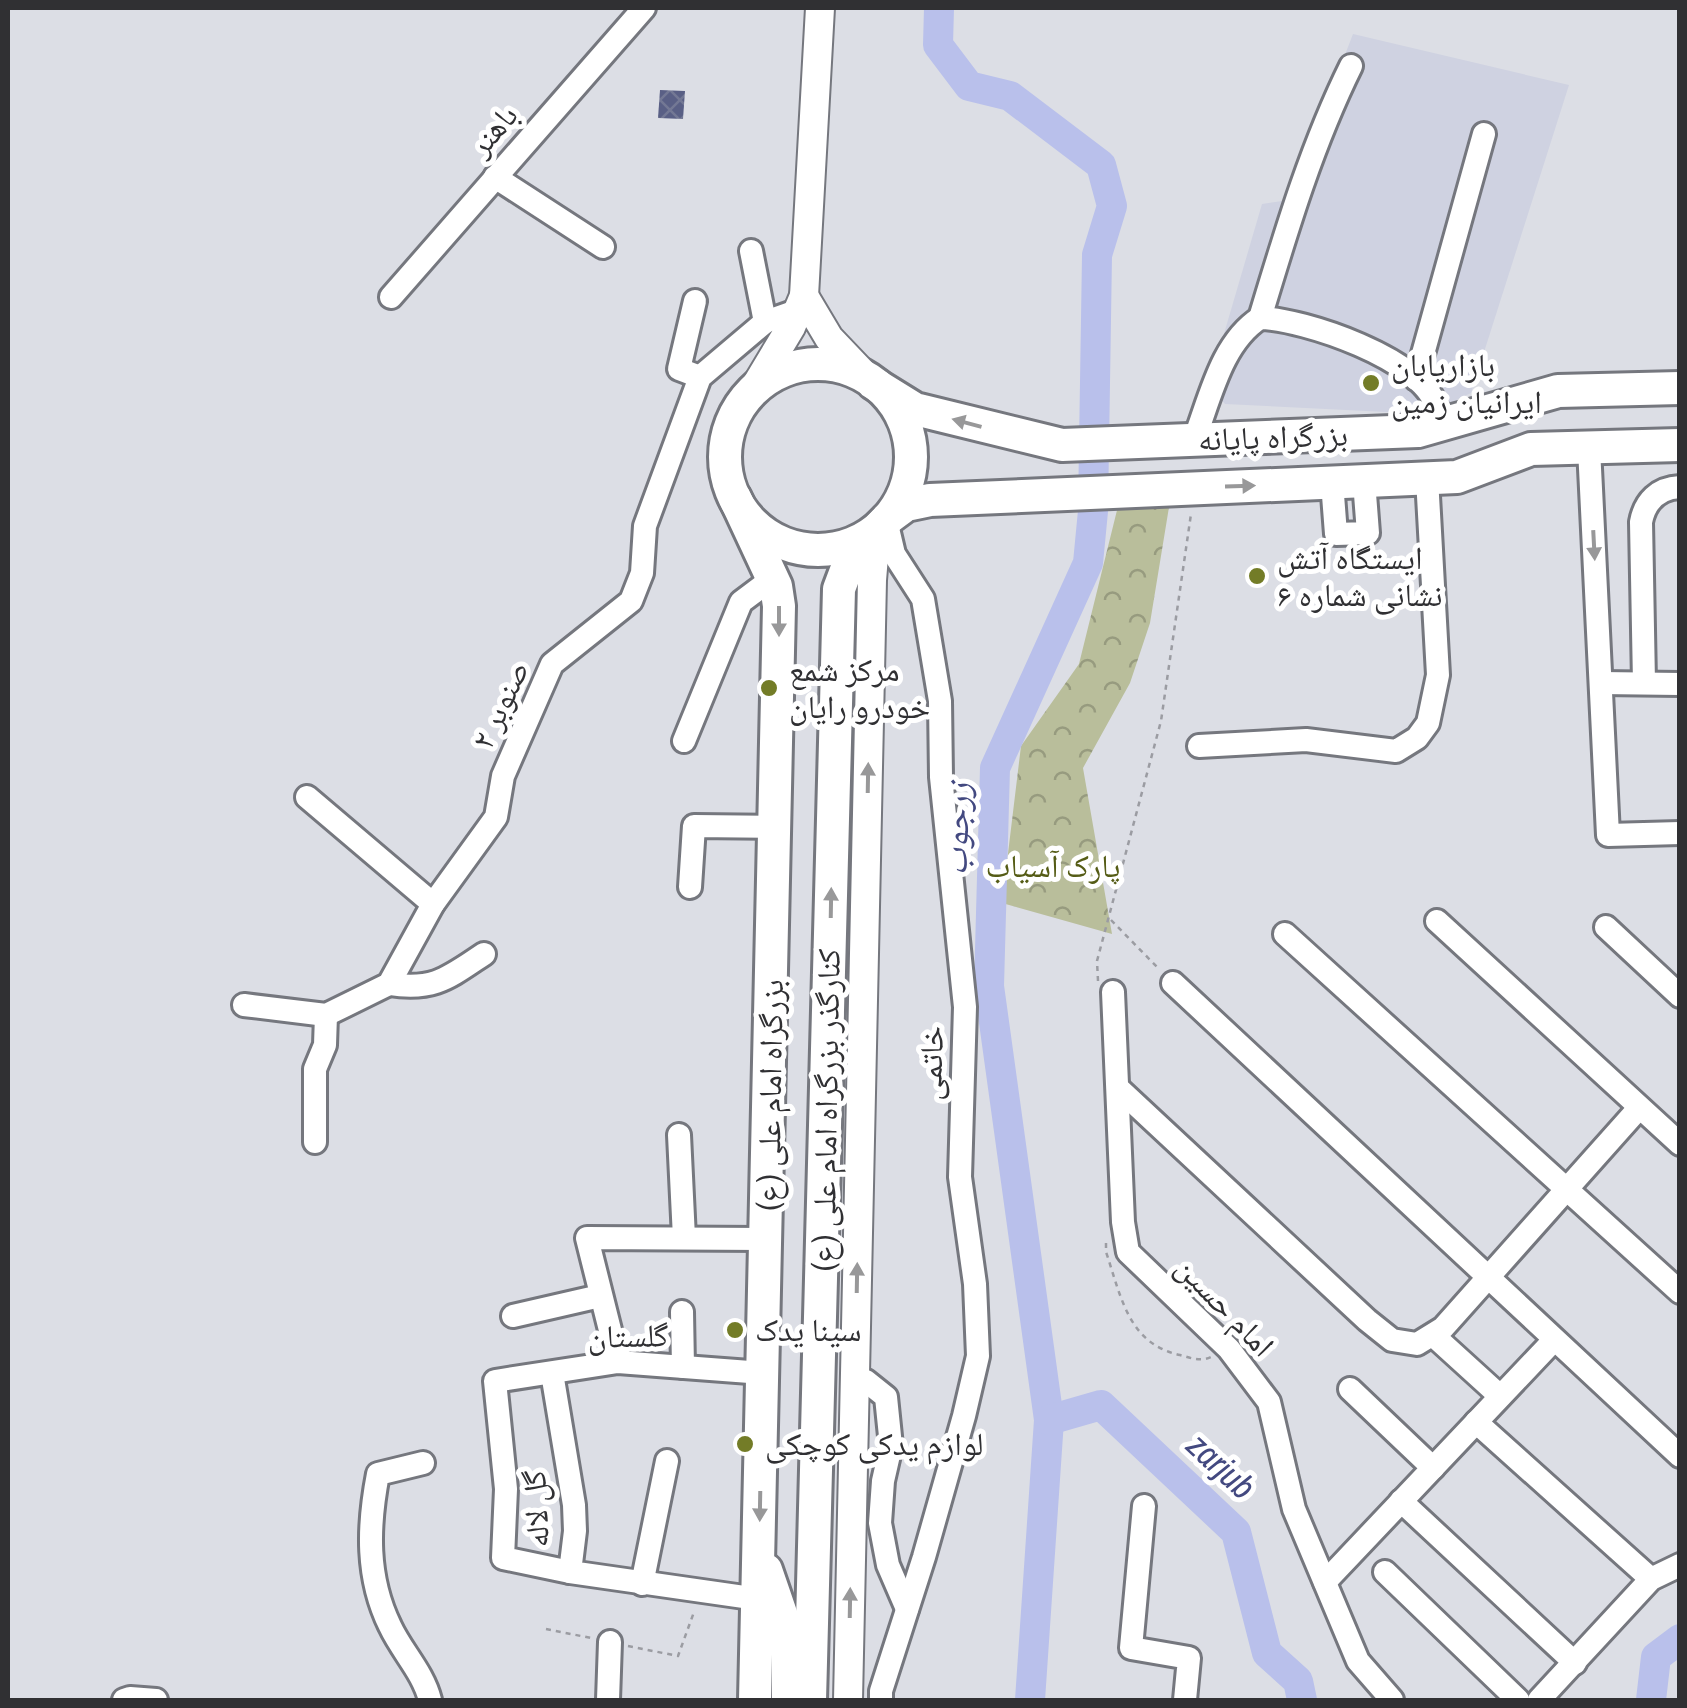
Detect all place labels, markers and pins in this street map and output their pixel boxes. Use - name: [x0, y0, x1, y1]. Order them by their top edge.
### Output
- place label: بازاریابان ایرانیان زمین: [1391, 343, 1542, 423]
- marker: بازاریابان ایرانیان زمین: [1360, 372, 1382, 394]
- place label: ایستگاه آتش نشانی شماره ۶: [1277, 536, 1443, 616]
- marker: ایستگاه آتش نشانی شماره ۶: [1246, 565, 1268, 587]
- place label: مرکز شمع خودرو رایان: [789, 648, 930, 728]
- marker: مرکز شمع خودرو رایان: [758, 677, 780, 699]
- place label: سینا یدک: [755, 1308, 862, 1351]
- marker: سینا یدک: [724, 1319, 746, 1341]
- place label: لوازم یدکی کوچکی: [765, 1422, 984, 1465]
- marker: لوازم یدکی کوچکی: [734, 1433, 756, 1455]

